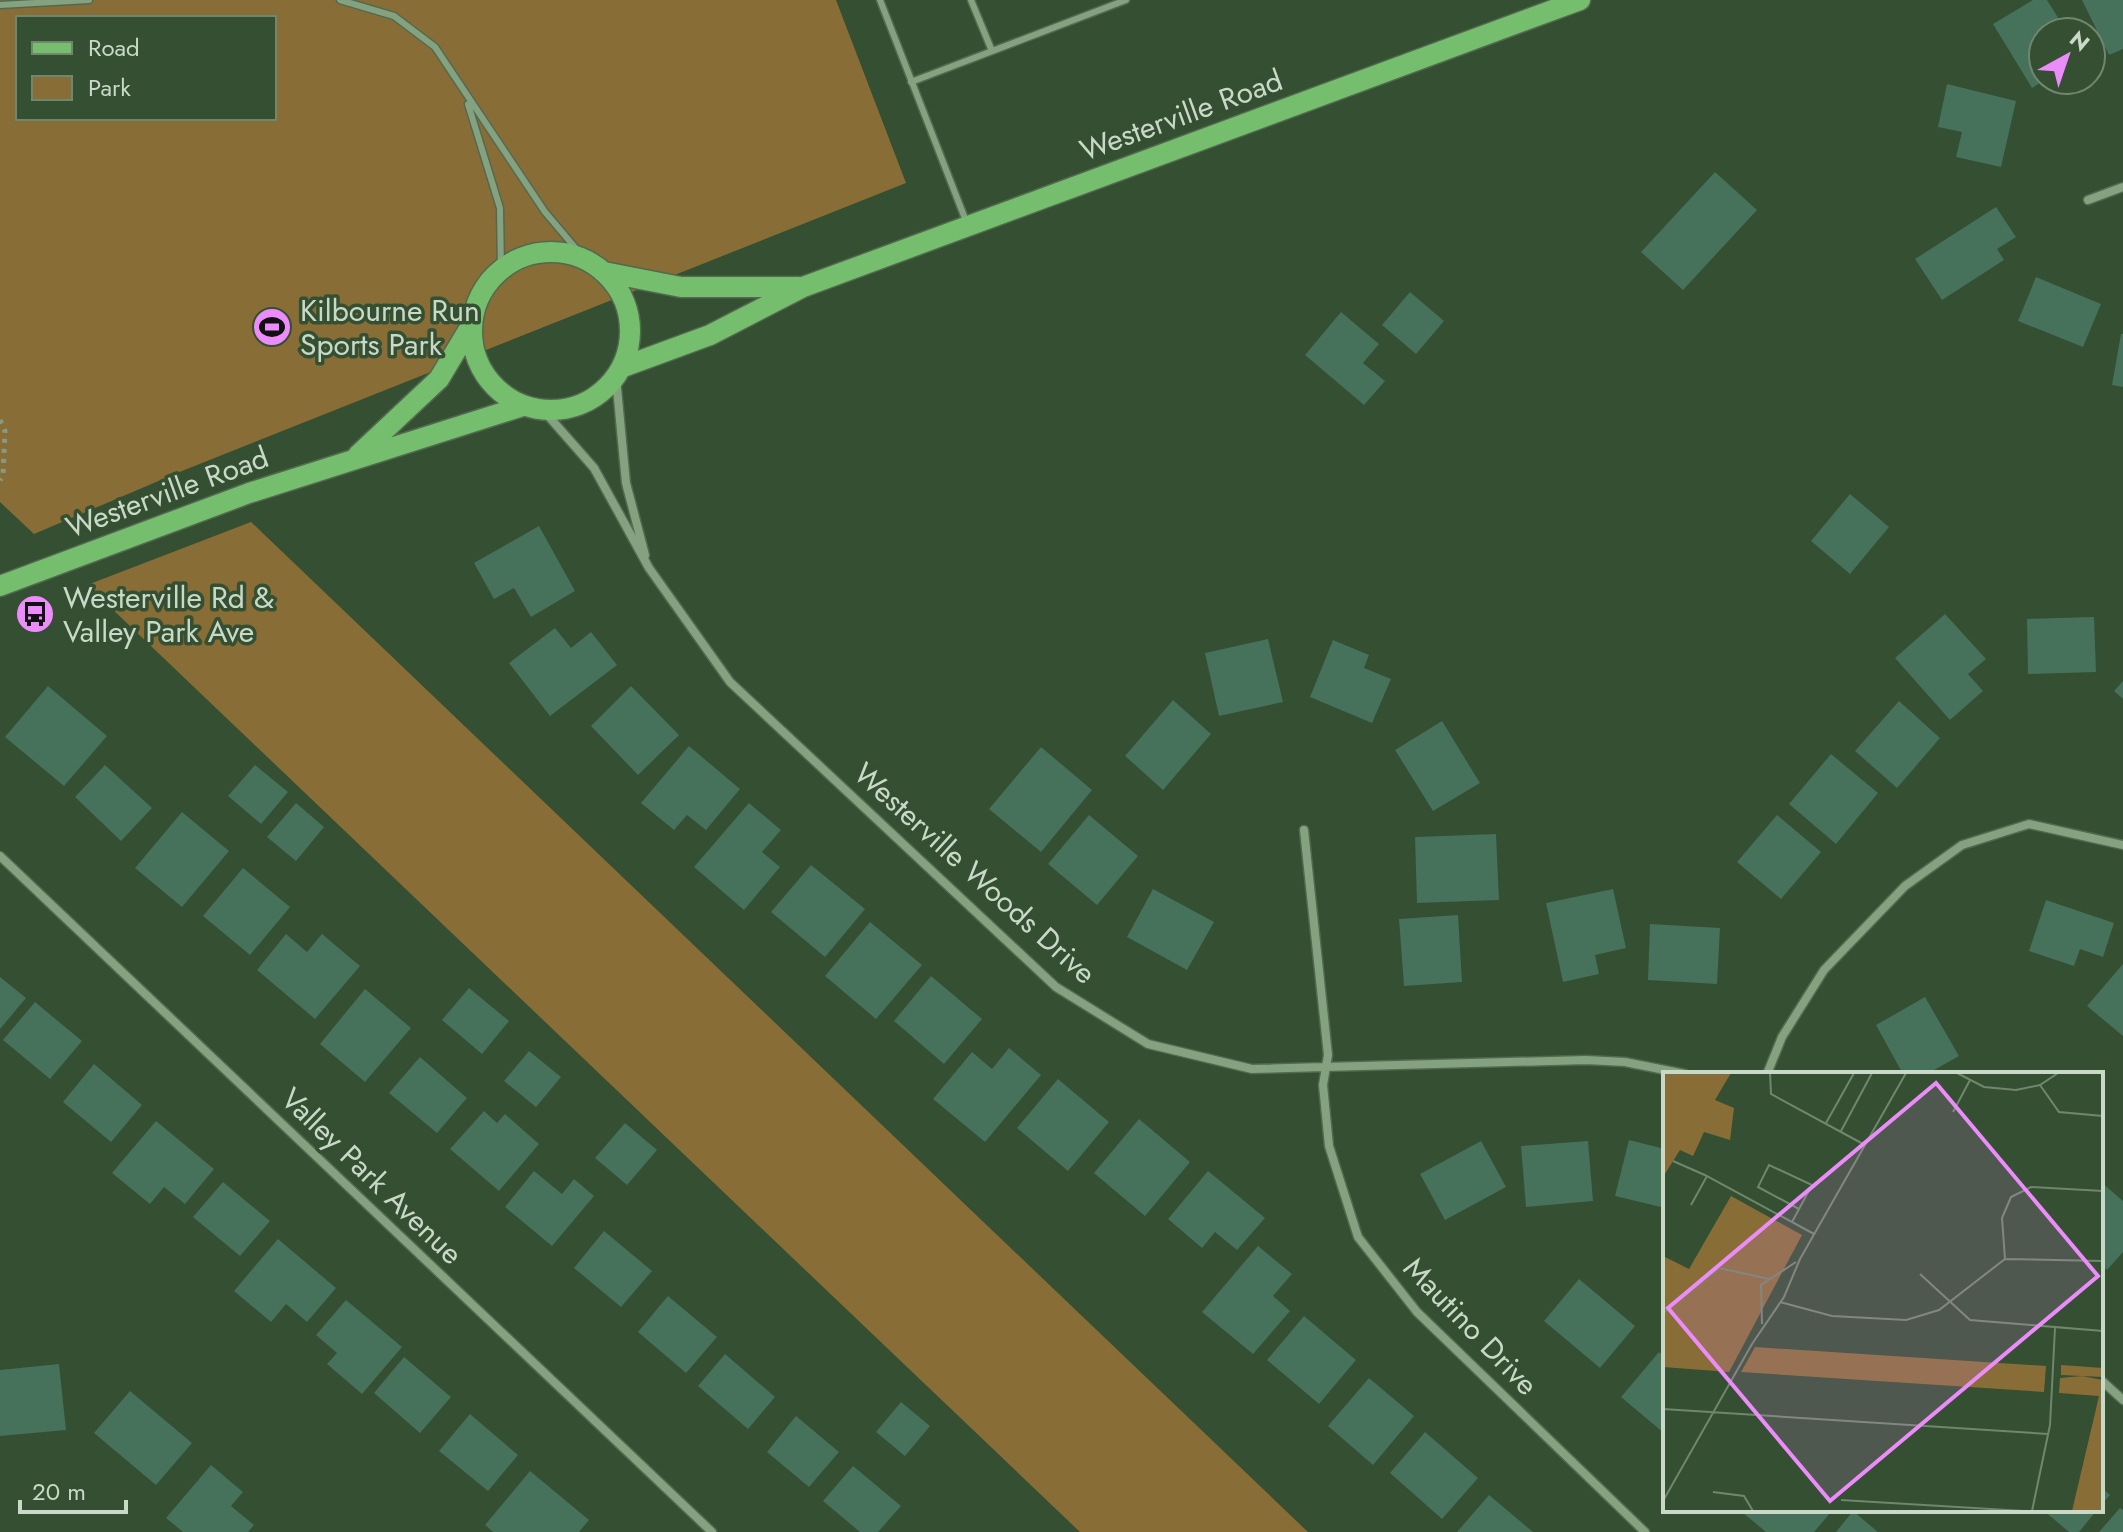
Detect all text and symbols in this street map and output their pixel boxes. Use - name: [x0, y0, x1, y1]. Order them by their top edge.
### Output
- legend: [16, 16, 276, 120]
- north arrow: [2027, 16, 2107, 96]
- text: N: [2063, 23, 2097, 59]
- text: Road: [88, 30, 140, 65]
- street label: Westerville Road: [1074, 58, 1288, 172]
- text: Park: [88, 70, 131, 105]
- place label: Kilbourne Run Sports Park: [300, 289, 480, 366]
- sports icon: Kilbourne Run Sports Park: [251, 306, 293, 348]
- street label: Westerville Road: [60, 435, 274, 549]
- place label: Westerville Rd & Valley Park Ave: [63, 576, 274, 653]
- bus stop icon: Westerville Rd & Valley Park Ave: [14, 593, 56, 635]
- street label: Westerville Woods Drive: [844, 752, 1106, 994]
- inset map: [1663, 1072, 2103, 1512]
- street label: Valley Park Avenue: [271, 1078, 473, 1274]
- street label: Mautino Drive: [1394, 1247, 1548, 1405]
- scale bar: [20, 1464, 126, 1514]
- text: 20 m: [32, 1474, 86, 1509]

